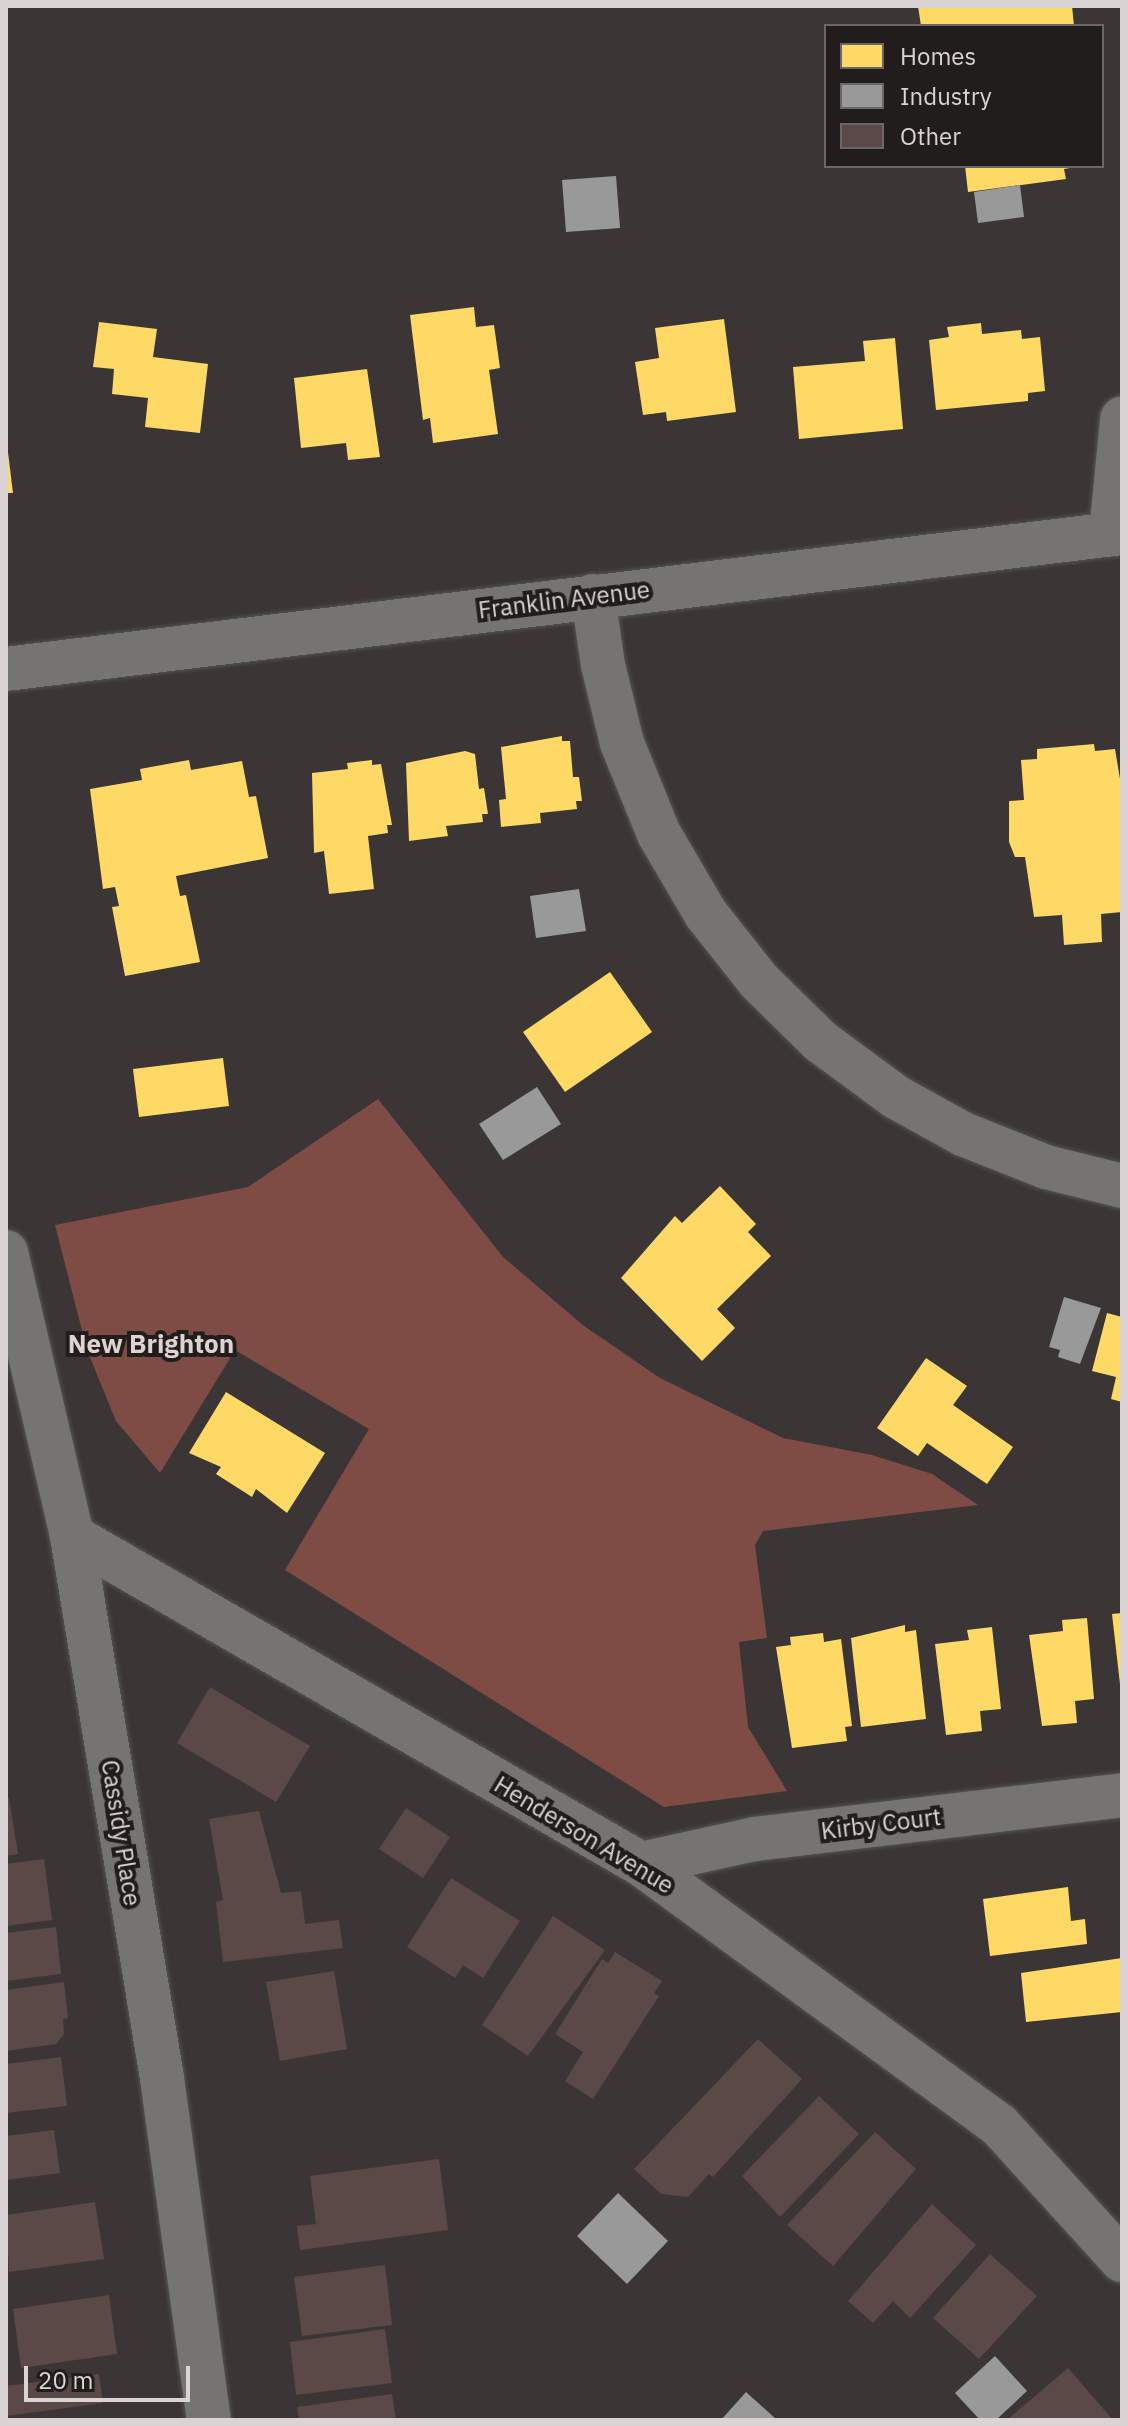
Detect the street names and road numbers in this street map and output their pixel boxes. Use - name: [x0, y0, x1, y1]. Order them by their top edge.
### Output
- street label: Franklin Avenue: [477, 575, 651, 625]
- street label: Cassidy Place: [95, 1758, 147, 1908]
- street label: Henderson Avenue: [489, 1770, 679, 1900]
- street label: Kirby Court: [819, 1802, 943, 1846]

